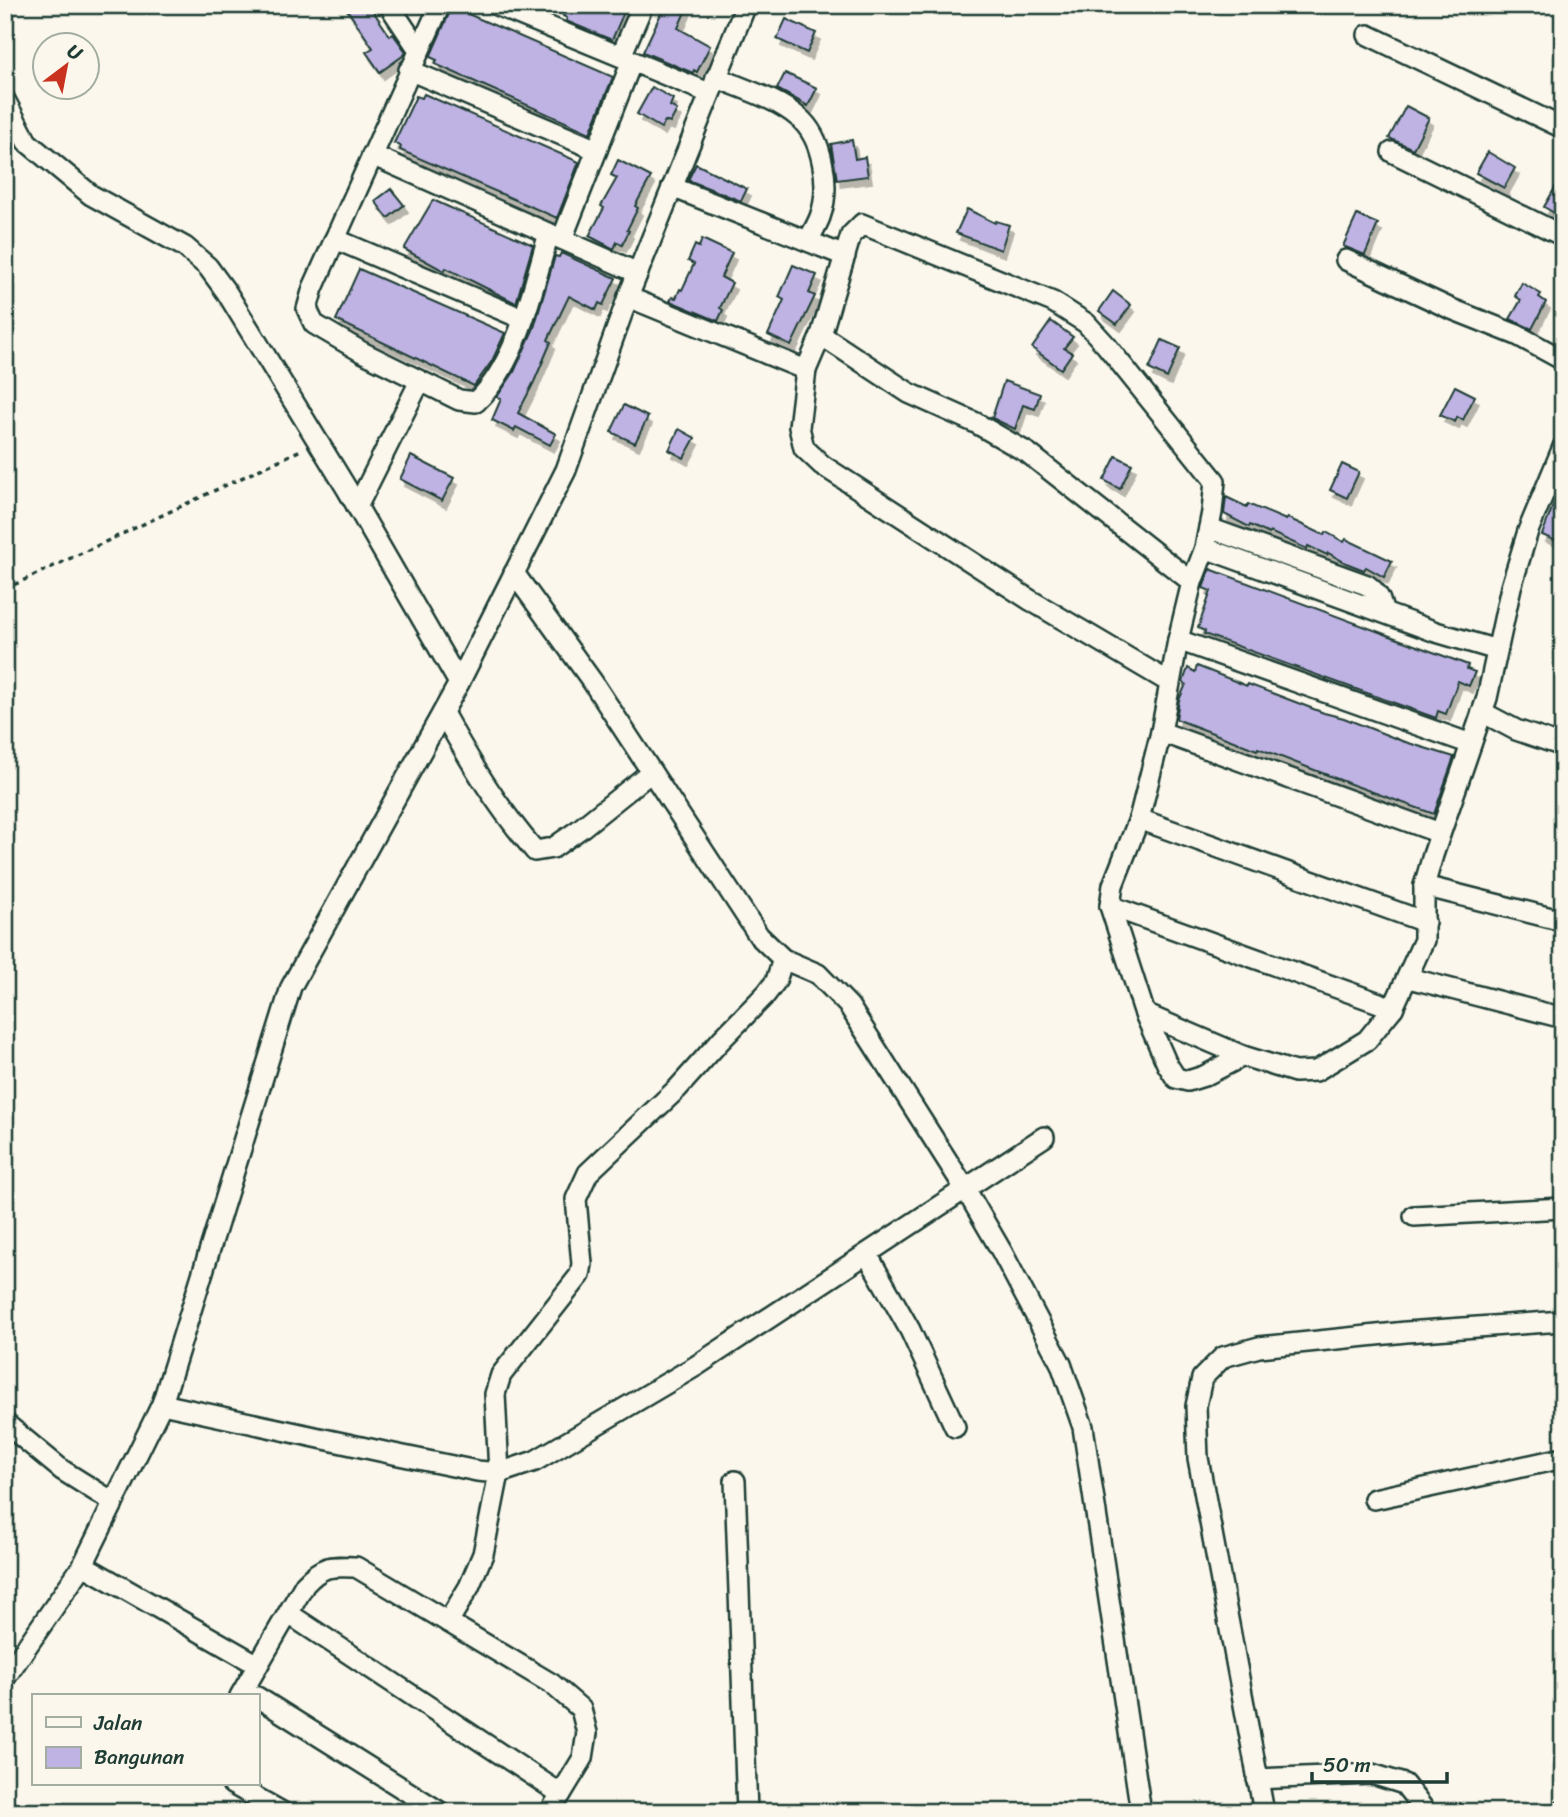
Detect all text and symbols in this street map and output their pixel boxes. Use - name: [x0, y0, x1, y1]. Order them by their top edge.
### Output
- north arrow: [32, 32, 102, 102]
- text: U: [61, 35, 90, 70]
- legend: [32, 1694, 259, 1786]
- text: Jalan: [93, 1704, 142, 1742]
- text: Bangunan: [94, 1738, 184, 1776]
- scale bar: [1312, 1740, 1447, 1784]
- text: 50 m: [1323, 1746, 1371, 1784]

